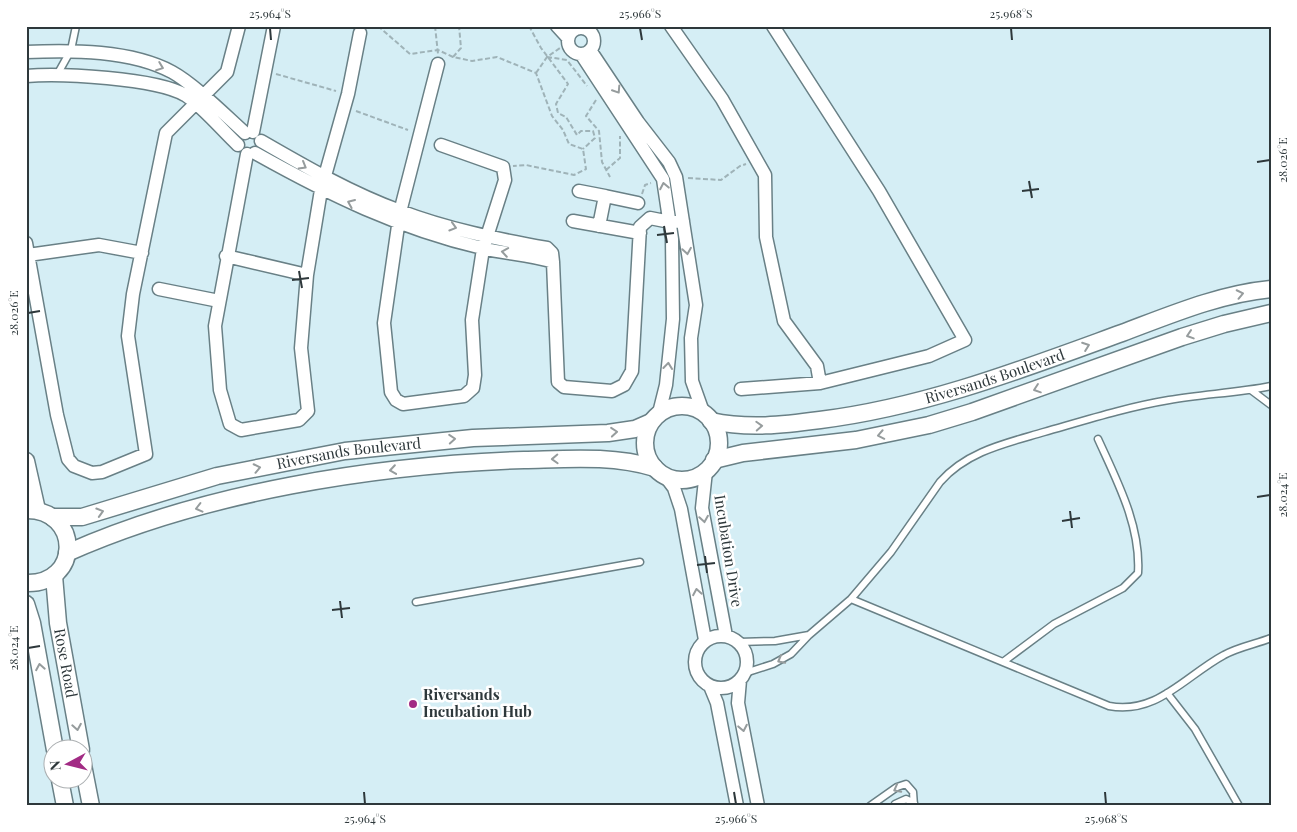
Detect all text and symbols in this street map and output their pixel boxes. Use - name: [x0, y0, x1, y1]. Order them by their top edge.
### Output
- text: 25.964°S: [249, 5, 291, 21]
- text: 25.966°S: [619, 5, 661, 21]
- text: 25.968°S: [990, 5, 1032, 21]
- one-way arrow: [155, 61, 163, 71]
- one-way arrow: [611, 85, 621, 94]
- text: 28.026°E: [1274, 137, 1290, 183]
- one-way arrow: [298, 159, 307, 169]
- one-way arrow: [659, 181, 670, 190]
- one-way arrow: [347, 198, 356, 209]
- one-way arrow: [448, 222, 456, 232]
- one-way arrow: [682, 247, 692, 256]
- one-way arrow: [501, 248, 509, 258]
- text: 28.026°E: [5, 290, 21, 336]
- one-way arrow: [1235, 290, 1244, 300]
- one-way arrow: [1186, 329, 1195, 339]
- one-way arrow: [1081, 342, 1089, 352]
- street label: Riversands Boulevard: [922, 344, 1067, 408]
- one-way arrow: [662, 361, 673, 369]
- one-way arrow: [1033, 384, 1042, 394]
- one-way arrow: [756, 421, 764, 432]
- one-way arrow: [610, 427, 618, 438]
- one-way arrow: [877, 430, 886, 440]
- street label: Riversands Boulevard: [275, 432, 422, 473]
- one-way arrow: [448, 434, 456, 445]
- one-way arrow: [551, 454, 558, 464]
- one-way arrow: [252, 463, 261, 474]
- one-way arrow: [389, 464, 397, 475]
- text: 28.024°E: [1274, 473, 1290, 517]
- street label: Incubation Drive: [710, 493, 748, 608]
- one-way arrow: [195, 502, 204, 513]
- one-way arrow: [96, 508, 104, 518]
- one-way arrow: [698, 515, 708, 524]
- one-way arrow: [692, 588, 703, 597]
- text: 28.024°E: [5, 626, 21, 670]
- street label: Rose Road: [50, 627, 82, 700]
- one-way arrow: [777, 654, 786, 664]
- one-way arrow: [35, 663, 46, 672]
- place label: Riversands Incubation Hub: [423, 684, 532, 721]
- marker: Riversands Incubation Hub: [407, 698, 419, 710]
- one-way arrow: [71, 723, 81, 732]
- one-way arrow: [737, 724, 748, 732]
- north arrow: [42, 740, 92, 790]
- text: N: [45, 759, 65, 772]
- one-way arrow: [893, 782, 902, 792]
- text: 25.964°S: [344, 810, 386, 826]
- text: 25.966°S: [715, 810, 757, 826]
- text: 25.968°S: [1085, 810, 1127, 826]

